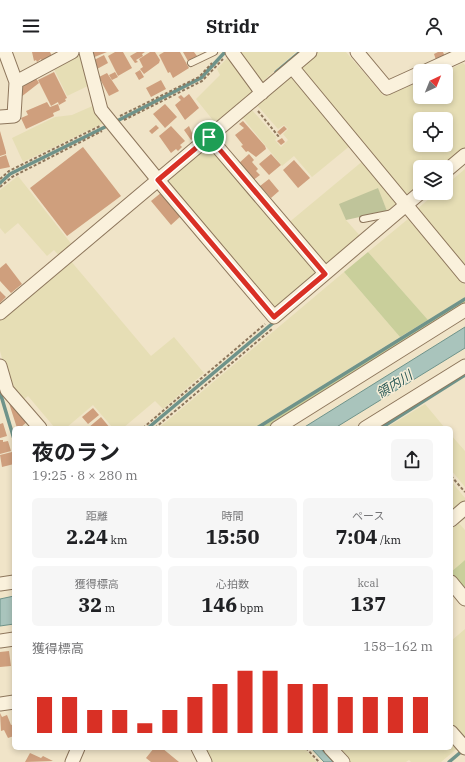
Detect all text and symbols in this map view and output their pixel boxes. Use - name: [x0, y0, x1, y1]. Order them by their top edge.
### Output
- icon: menu: [20, 15, 42, 37]
- text: Stridr: [206, 15, 259, 38]
- icon: person: [423, 15, 445, 37]
- north arrow: [413, 64, 453, 104]
- map controls: [413, 64, 453, 200]
- button: locate: [413, 112, 453, 152]
- pin: [192, 120, 226, 154]
- icon: arrive: [198, 126, 220, 148]
- button: layers: [413, 160, 453, 200]
- water label: 領内川: [373, 366, 417, 402]
- text: 夜のラン: [32, 437, 120, 466]
- button: share: [391, 439, 433, 481]
- text: 19:25 · 8 × 280 m: [32, 467, 138, 484]
- text: 距離: [86, 509, 108, 523]
- text: 時間: [221, 509, 243, 523]
- text: ペース: [352, 509, 384, 523]
- text: 2.24: [66, 523, 108, 550]
- text: 15:50: [205, 523, 260, 550]
- text: 7:04: [335, 523, 377, 550]
- text: km: [108, 533, 127, 547]
- text: /km: [377, 533, 401, 547]
- text: kcal: [358, 576, 379, 590]
- text: 獲得標高: [75, 577, 119, 591]
- text: 心拍数: [216, 577, 249, 591]
- text: 137: [350, 590, 386, 617]
- text: 32: [78, 591, 102, 618]
- text: 146: [201, 591, 237, 618]
- text: m: [102, 601, 115, 615]
- text: bpm: [237, 601, 264, 615]
- text: 158–162 m: [363, 638, 433, 655]
- text: 獲得標高: [32, 640, 84, 657]

